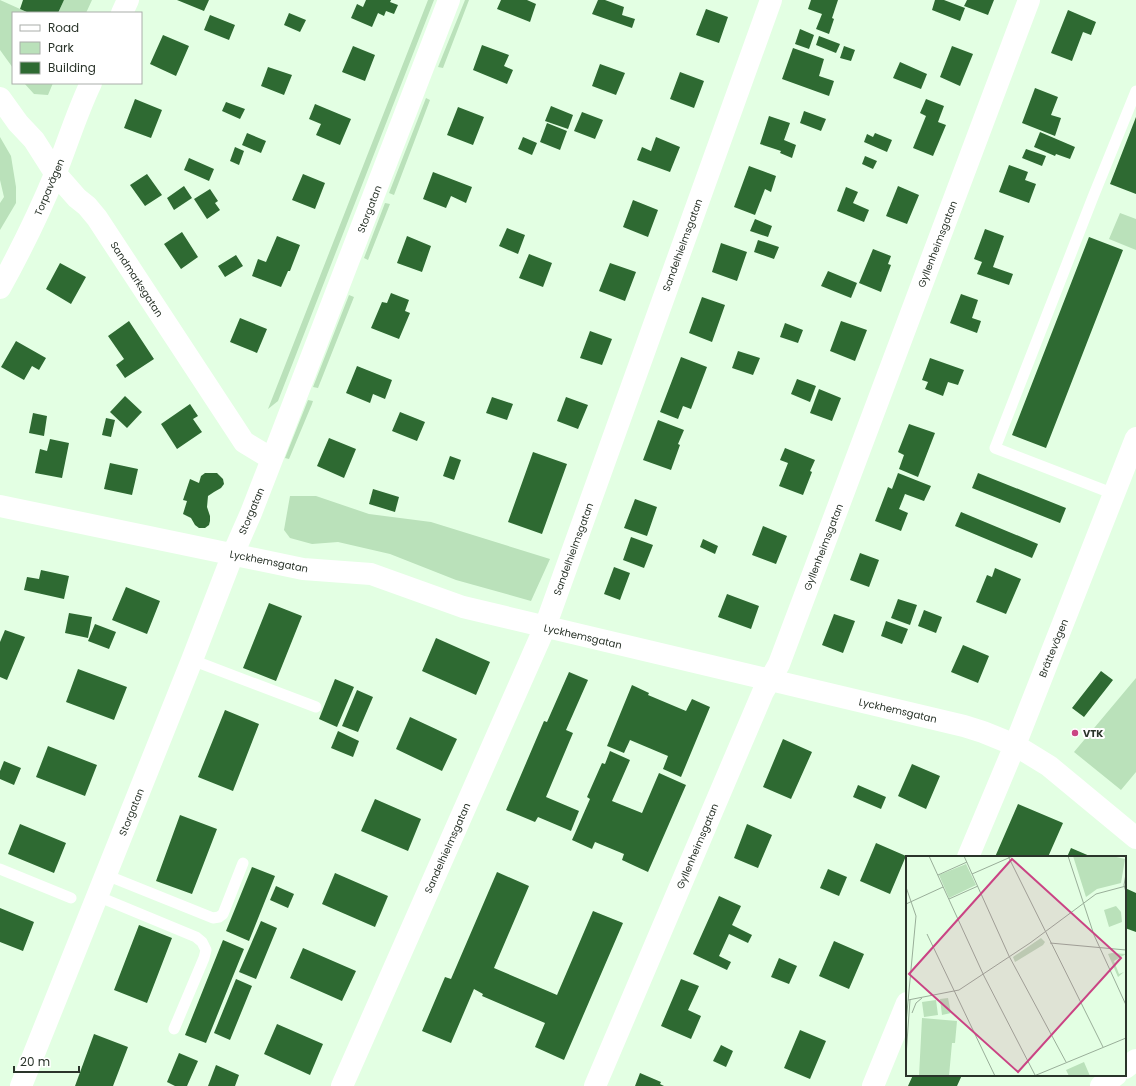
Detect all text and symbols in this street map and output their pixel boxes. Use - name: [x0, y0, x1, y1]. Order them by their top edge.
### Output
- legend: [12, 12, 142, 84]
- text: Road: [48, 19, 79, 36]
- text: Park: [48, 39, 75, 56]
- text: Building: [48, 59, 96, 76]
- street label: Torpavägen: [31, 156, 68, 218]
- street label: Storgatan: [354, 183, 385, 235]
- street label: Sandelhielmsgatan: [659, 197, 706, 294]
- street label: Gyllenheimsgatan: [914, 199, 961, 290]
- street label: Sandmarksgatan: [107, 239, 167, 320]
- street label: Storgatan: [235, 485, 268, 537]
- street label: Sandelhielmsgatan: [550, 501, 597, 598]
- street label: Gyllenheimsgatan: [800, 502, 847, 593]
- street label: Lyckhemsgatan: [228, 547, 309, 576]
- street label: Brättevägen: [1035, 617, 1072, 680]
- street label: Lyckhemsgatan: [542, 620, 623, 653]
- street label: Lyckhemsgatan: [857, 694, 938, 727]
- place label: VTK: [1083, 726, 1103, 741]
- marker: VTK: [1070, 728, 1080, 738]
- street label: Storgatan: [115, 786, 148, 838]
- street label: Sandelhielmsgatan: [421, 800, 474, 896]
- street label: Gyllenheimsgatan: [673, 801, 722, 891]
- inset map: [906, 856, 1126, 1076]
- scale bar: [14, 1048, 79, 1074]
- text: 20 m: [20, 1053, 50, 1070]

